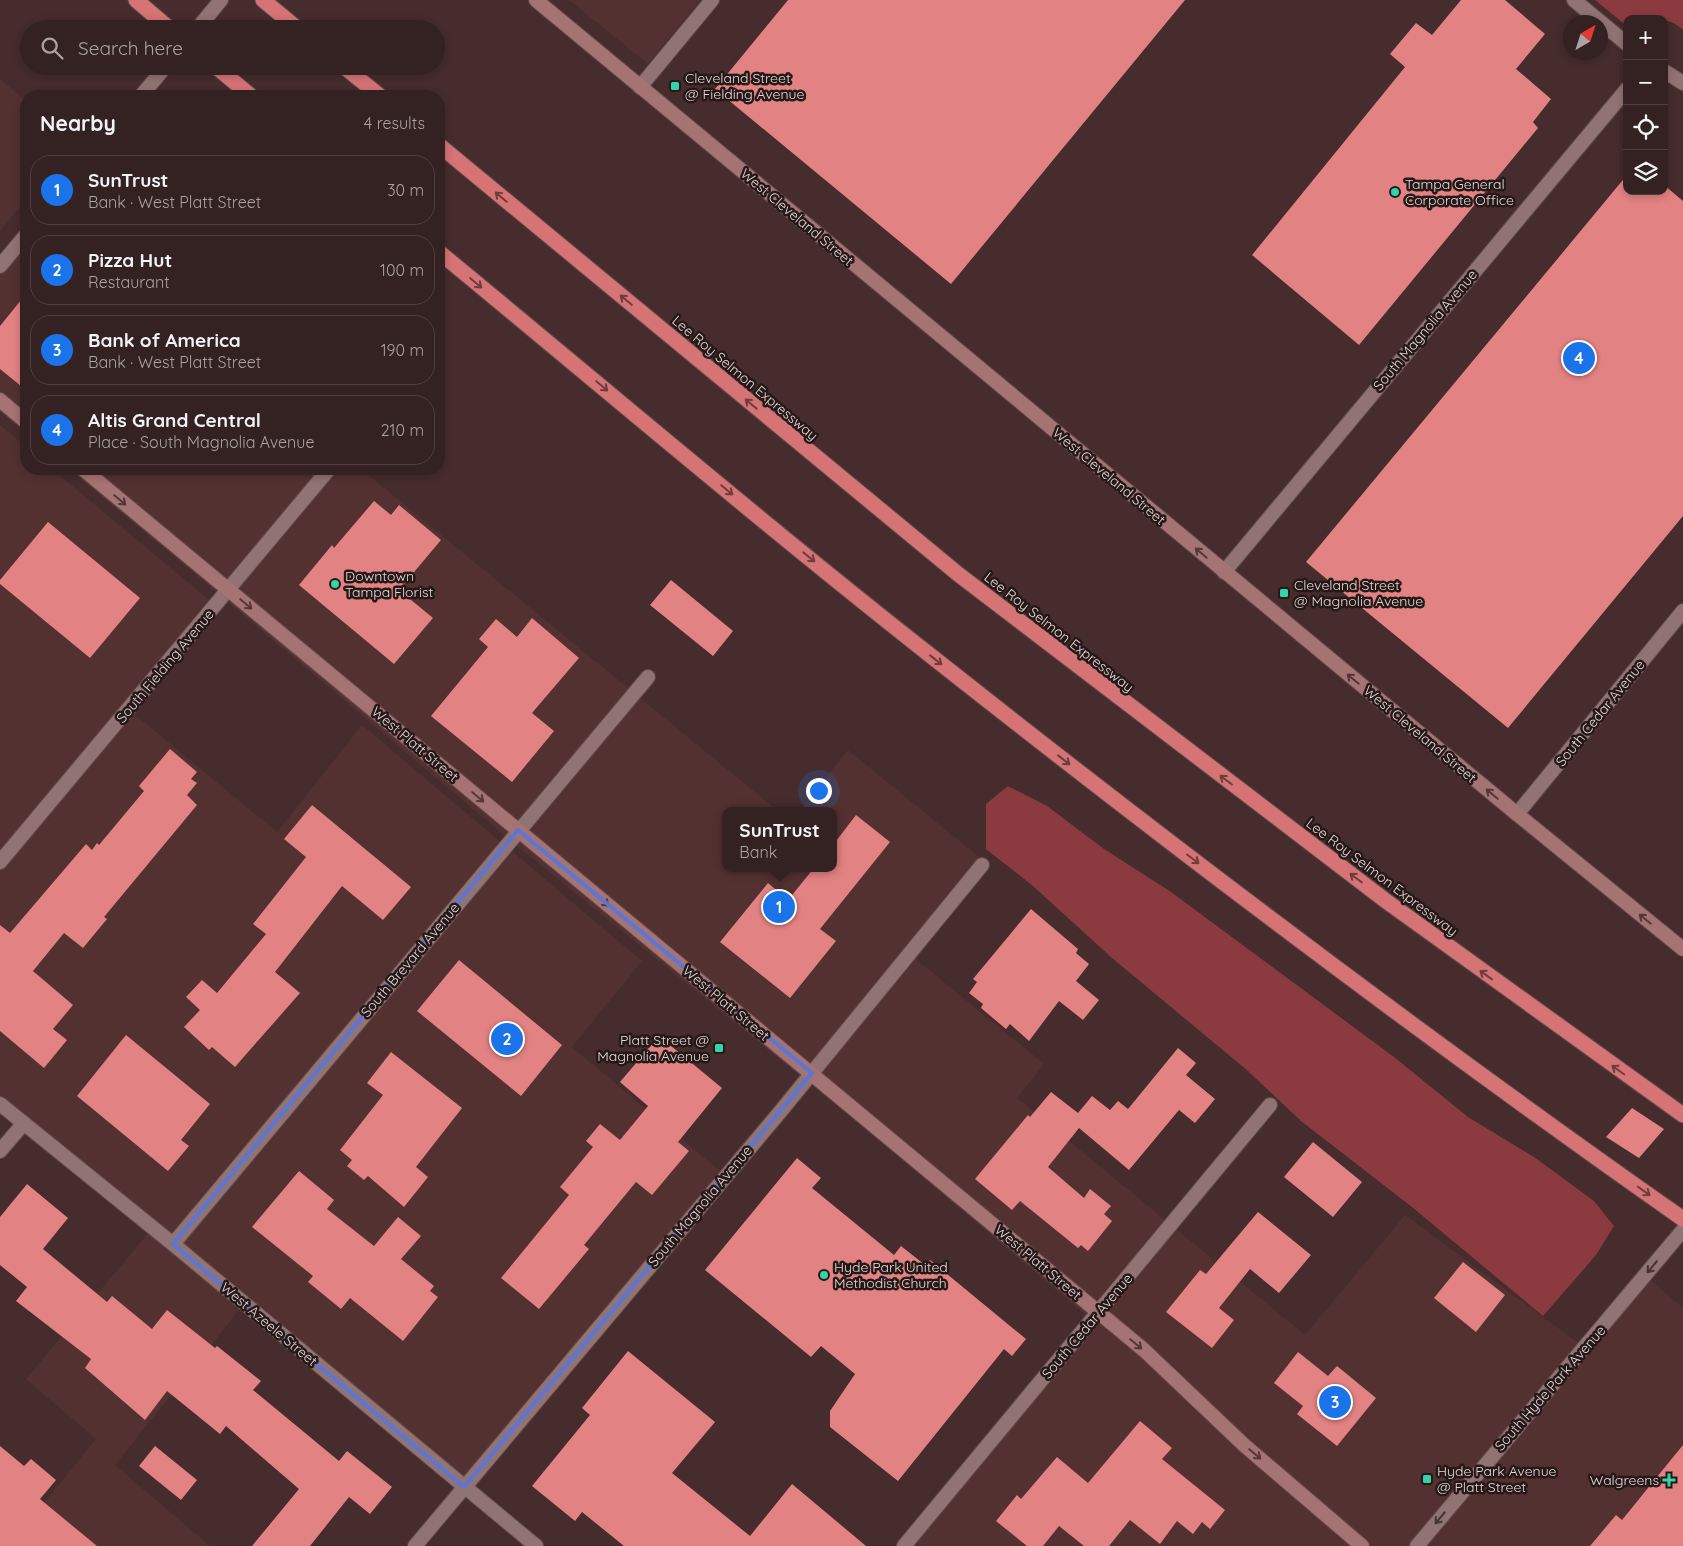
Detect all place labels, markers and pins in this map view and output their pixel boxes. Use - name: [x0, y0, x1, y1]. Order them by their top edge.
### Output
- place label: Cleveland Street @ Fielding Avenue: [685, 69, 804, 103]
- marker: Cleveland Street @ Fielding Avenue: [669, 80, 681, 92]
- place label: Tampa General Corporate Office: [1405, 175, 1514, 209]
- marker: Tampa General Corporate Office: [1389, 186, 1401, 198]
- pin: 4: [1563, 339, 1595, 377]
- place label: Downtown Tampa Florist: [345, 567, 434, 601]
- place label: Cleveland Street @ Magnolia Avenue: [1294, 576, 1423, 610]
- marker: Downtown Tampa Florist: [329, 578, 341, 590]
- marker: Cleveland Street @ Magnolia Avenue: [1278, 587, 1290, 599]
- pin: 1: [763, 888, 795, 926]
- pin: 2: [491, 1020, 523, 1058]
- place label: Platt Street @ Magnolia Avenue: [597, 1031, 709, 1065]
- marker: Platt Street @ Magnolia Avenue: [713, 1042, 725, 1054]
- place label: Hyde Park United Methodist Church: [834, 1258, 948, 1292]
- marker: Hyde Park United Methodist Church: [818, 1269, 830, 1281]
- pin: 3: [1319, 1383, 1351, 1421]
- place label: Hyde Park Avenue @ Platt Street: [1437, 1462, 1557, 1496]
- place label: Walgreens: [1590, 1471, 1659, 1489]
- marker: Hyde Park Avenue @ Platt Street: [1421, 1473, 1433, 1485]
- marker: Walgreens: [1663, 1474, 1675, 1486]

